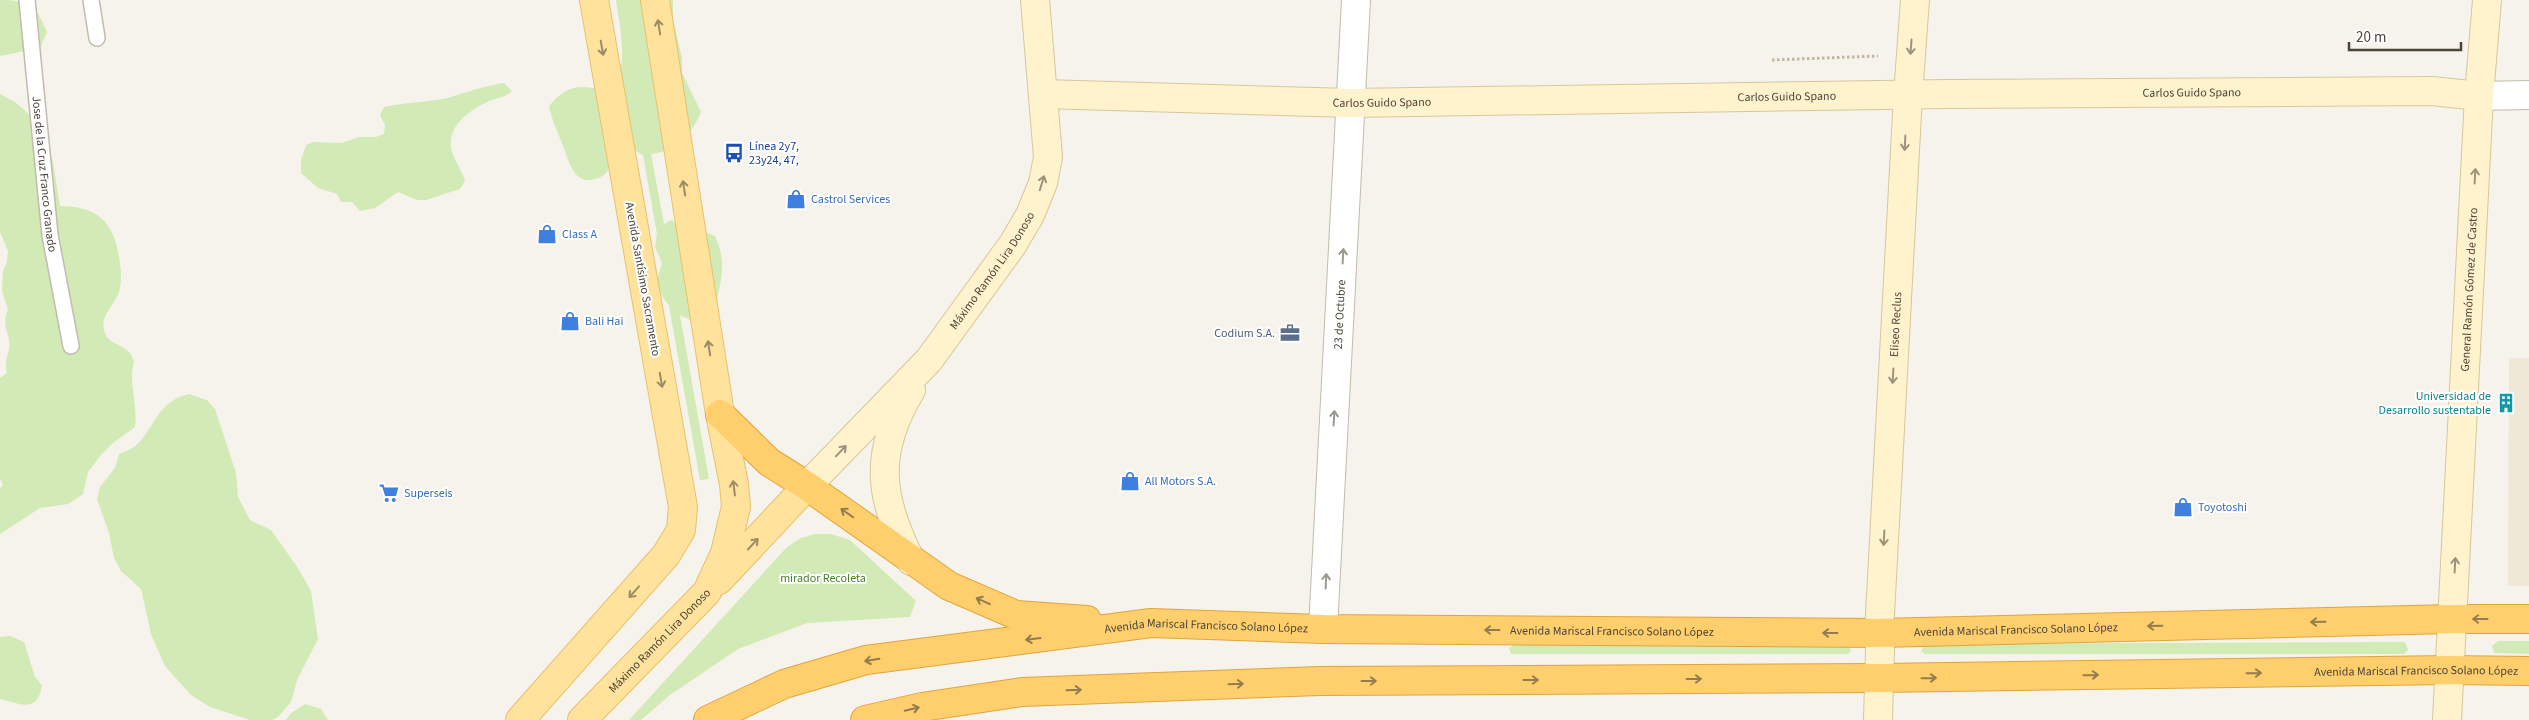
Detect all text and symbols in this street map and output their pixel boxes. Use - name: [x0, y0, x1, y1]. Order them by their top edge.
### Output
- one-way arrow: [653, 20, 663, 36]
- scale bar: [2349, 20, 2462, 52]
- text: 20 m: [2356, 27, 2386, 48]
- one-way arrow: [1907, 39, 1916, 55]
- one-way arrow: [598, 40, 608, 56]
- street label: Carlos Guido Spano: [2142, 84, 2241, 102]
- street label: Carlos Guido Spano: [1737, 88, 1836, 106]
- street label: Carlos Guido Spano: [1332, 94, 1431, 112]
- street label: Jose de la Cruz Franco Granado: [27, 95, 61, 254]
- one-way arrow: [1901, 135, 1910, 151]
- place label: Línea 2y7, 23y24, 47,: [749, 138, 799, 169]
- bus stop icon: Línea 2y7, 23y24, 47,: [723, 142, 745, 164]
- one-way arrow: [2470, 168, 2480, 184]
- one-way arrow: [1038, 176, 1048, 192]
- one-way arrow: [679, 180, 689, 196]
- shop icon: Castrol Services: [785, 188, 807, 210]
- place label: Castrol Services: [811, 191, 890, 208]
- street label: Avenida Santísimo Sacramento: [621, 201, 664, 357]
- street label: General Ramón Gómez de Castro: [2457, 207, 2482, 372]
- street label: Máximo Ramón Lira Donoso: [946, 209, 1039, 333]
- shop icon: Class A: [536, 223, 558, 245]
- place label: Class A: [562, 226, 597, 243]
- one-way arrow: [1338, 248, 1347, 264]
- street label: 23 de Octubre: [1330, 279, 1350, 350]
- street label: Eliseo Reclus: [1886, 292, 1906, 357]
- shop icon: Bali Hai: [559, 310, 581, 332]
- place label: Bali Hai: [585, 313, 623, 330]
- office icon: Codium S.A.: [1279, 322, 1301, 344]
- place label: Codium S.A.: [1214, 325, 1275, 342]
- one-way arrow: [704, 341, 714, 357]
- one-way arrow: [1889, 367, 1898, 383]
- one-way arrow: [657, 372, 667, 388]
- place label: Universidad de Desarrollo sustentable: [2379, 388, 2491, 419]
- building icon: Universidad de Desarrollo sustentable: [2495, 392, 2517, 414]
- one-way arrow: [1330, 411, 1339, 427]
- one-way arrow: [835, 445, 847, 457]
- shop icon: All Motors S.A.: [1119, 470, 1141, 492]
- place label: All Motors S.A.: [1145, 473, 1216, 490]
- one-way arrow: [729, 480, 739, 496]
- supermarket icon: Superseis: [378, 482, 400, 504]
- place label: Superseis: [404, 485, 453, 502]
- shop icon: Toyotoshi: [2172, 496, 2194, 518]
- place label: Toyotoshi: [2198, 499, 2247, 516]
- one-way arrow: [840, 508, 854, 518]
- one-way arrow: [1880, 530, 1889, 546]
- one-way arrow: [747, 538, 759, 550]
- one-way arrow: [2451, 557, 2460, 573]
- park label: mirador Recoleta: [780, 570, 866, 587]
- one-way arrow: [1322, 573, 1331, 589]
- street label: Máximo Ramón Lira Donoso: [605, 585, 715, 697]
- one-way arrow: [628, 585, 640, 598]
- one-way arrow: [976, 595, 991, 605]
- one-way arrow: [2473, 614, 2489, 624]
- street label: Avenida Mariscal Francisco Solano López: [1104, 615, 1308, 638]
- one-way arrow: [2310, 618, 2326, 627]
- street label: Avenida Mariscal Francisco Solano López: [1914, 619, 2118, 641]
- one-way arrow: [2148, 621, 2164, 631]
- street label: Avenida Mariscal Francisco Solano López: [1510, 622, 1714, 641]
- one-way arrow: [1485, 625, 1501, 635]
- one-way arrow: [1822, 628, 1838, 637]
- one-way arrow: [1025, 634, 1041, 644]
- one-way arrow: [864, 655, 880, 665]
- street label: Avenida Mariscal Francisco Solano López: [2314, 662, 2518, 681]
- one-way arrow: [2245, 668, 2261, 678]
- one-way arrow: [2082, 670, 2099, 680]
- one-way arrow: [1920, 673, 1936, 682]
- one-way arrow: [1686, 674, 1702, 684]
- one-way arrow: [1523, 675, 1539, 685]
- one-way arrow: [1360, 676, 1377, 686]
- one-way arrow: [1228, 679, 1244, 689]
- one-way arrow: [1065, 685, 1081, 695]
- one-way arrow: [904, 704, 920, 713]

